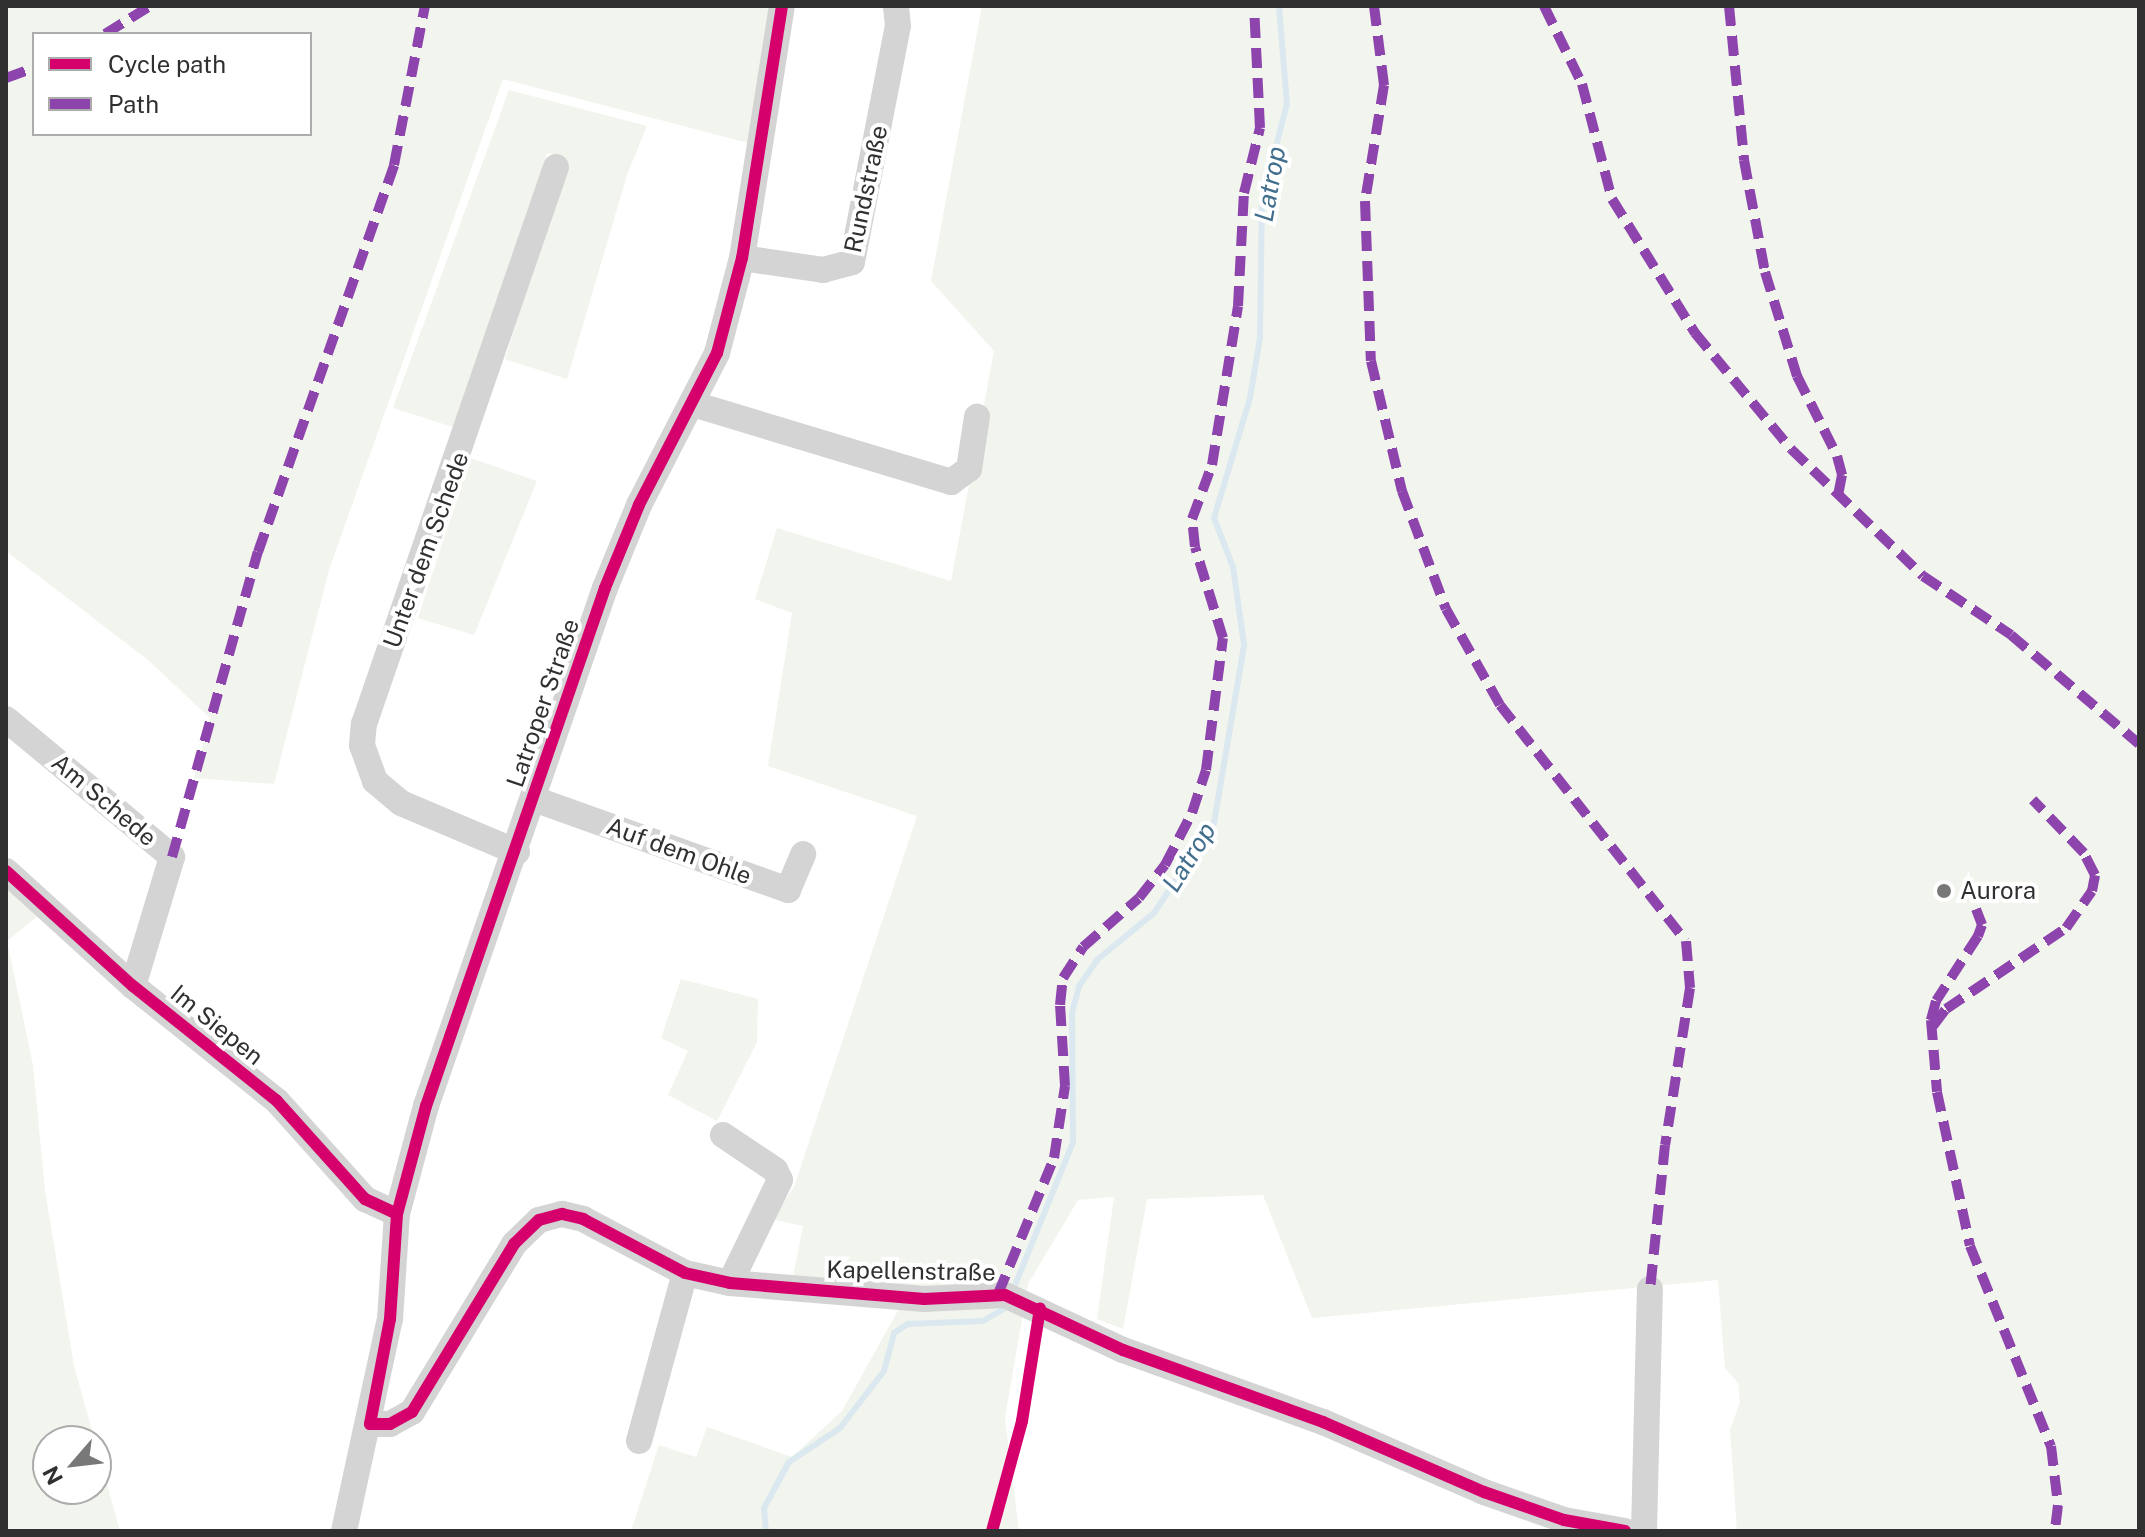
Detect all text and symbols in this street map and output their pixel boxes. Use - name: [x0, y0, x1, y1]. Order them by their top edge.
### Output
- legend: [32, 32, 312, 136]
- text: Cycle path: [108, 50, 226, 78]
- text: Path: [108, 90, 159, 118]
- street label: Rundstraße: [838, 123, 894, 255]
- water label: Latrop: [1248, 144, 1292, 224]
- street label: Unter dem Schede: [377, 448, 475, 652]
- street label: Latroper Straße: [501, 615, 585, 791]
- street label: Am Schede: [46, 748, 162, 852]
- street label: Auf dem Ohle: [603, 811, 755, 891]
- water label: Latrop: [1156, 817, 1222, 897]
- place label: Aurora: [1960, 877, 2036, 905]
- marker: Aurora: [1935, 882, 1953, 900]
- street label: Im Siepen: [165, 979, 269, 1071]
- street label: Kapellenstraße: [826, 1255, 996, 1287]
- north arrow: [32, 1425, 112, 1505]
- text: N: [37, 1462, 68, 1489]

